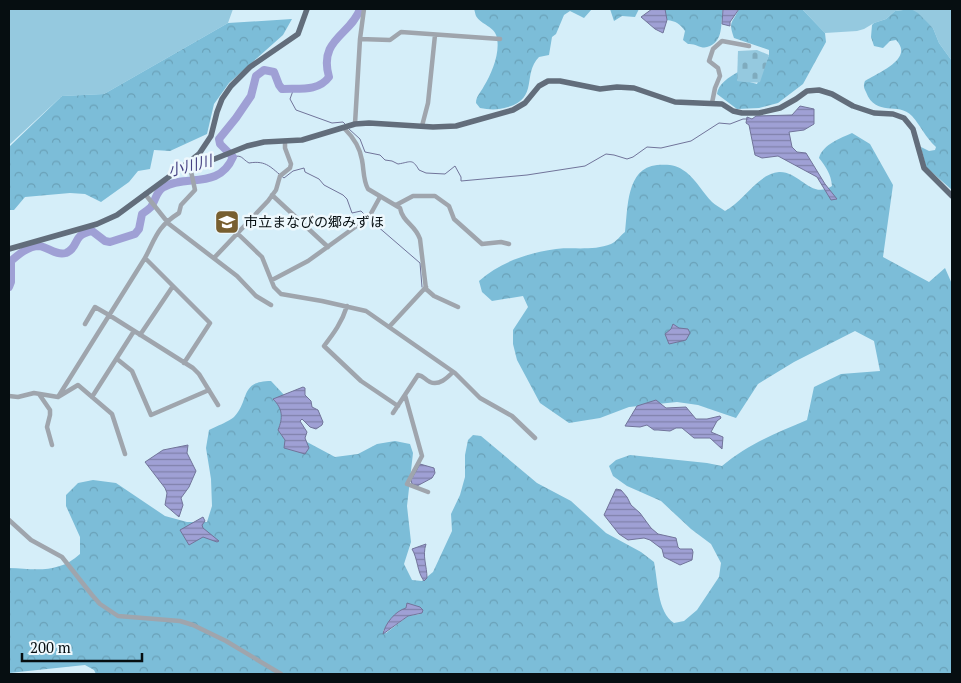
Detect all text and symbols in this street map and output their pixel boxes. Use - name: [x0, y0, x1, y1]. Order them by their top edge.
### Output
- water label: 小川川: [165, 149, 216, 180]
- school or university icon: 市立まなびの郷みずほ: [214, 209, 240, 235]
- place label: 市立まなびの郷みずほ: [244, 212, 384, 231]
- scale bar: [22, 630, 142, 662]
- text: 200 m: [30, 637, 71, 657]

